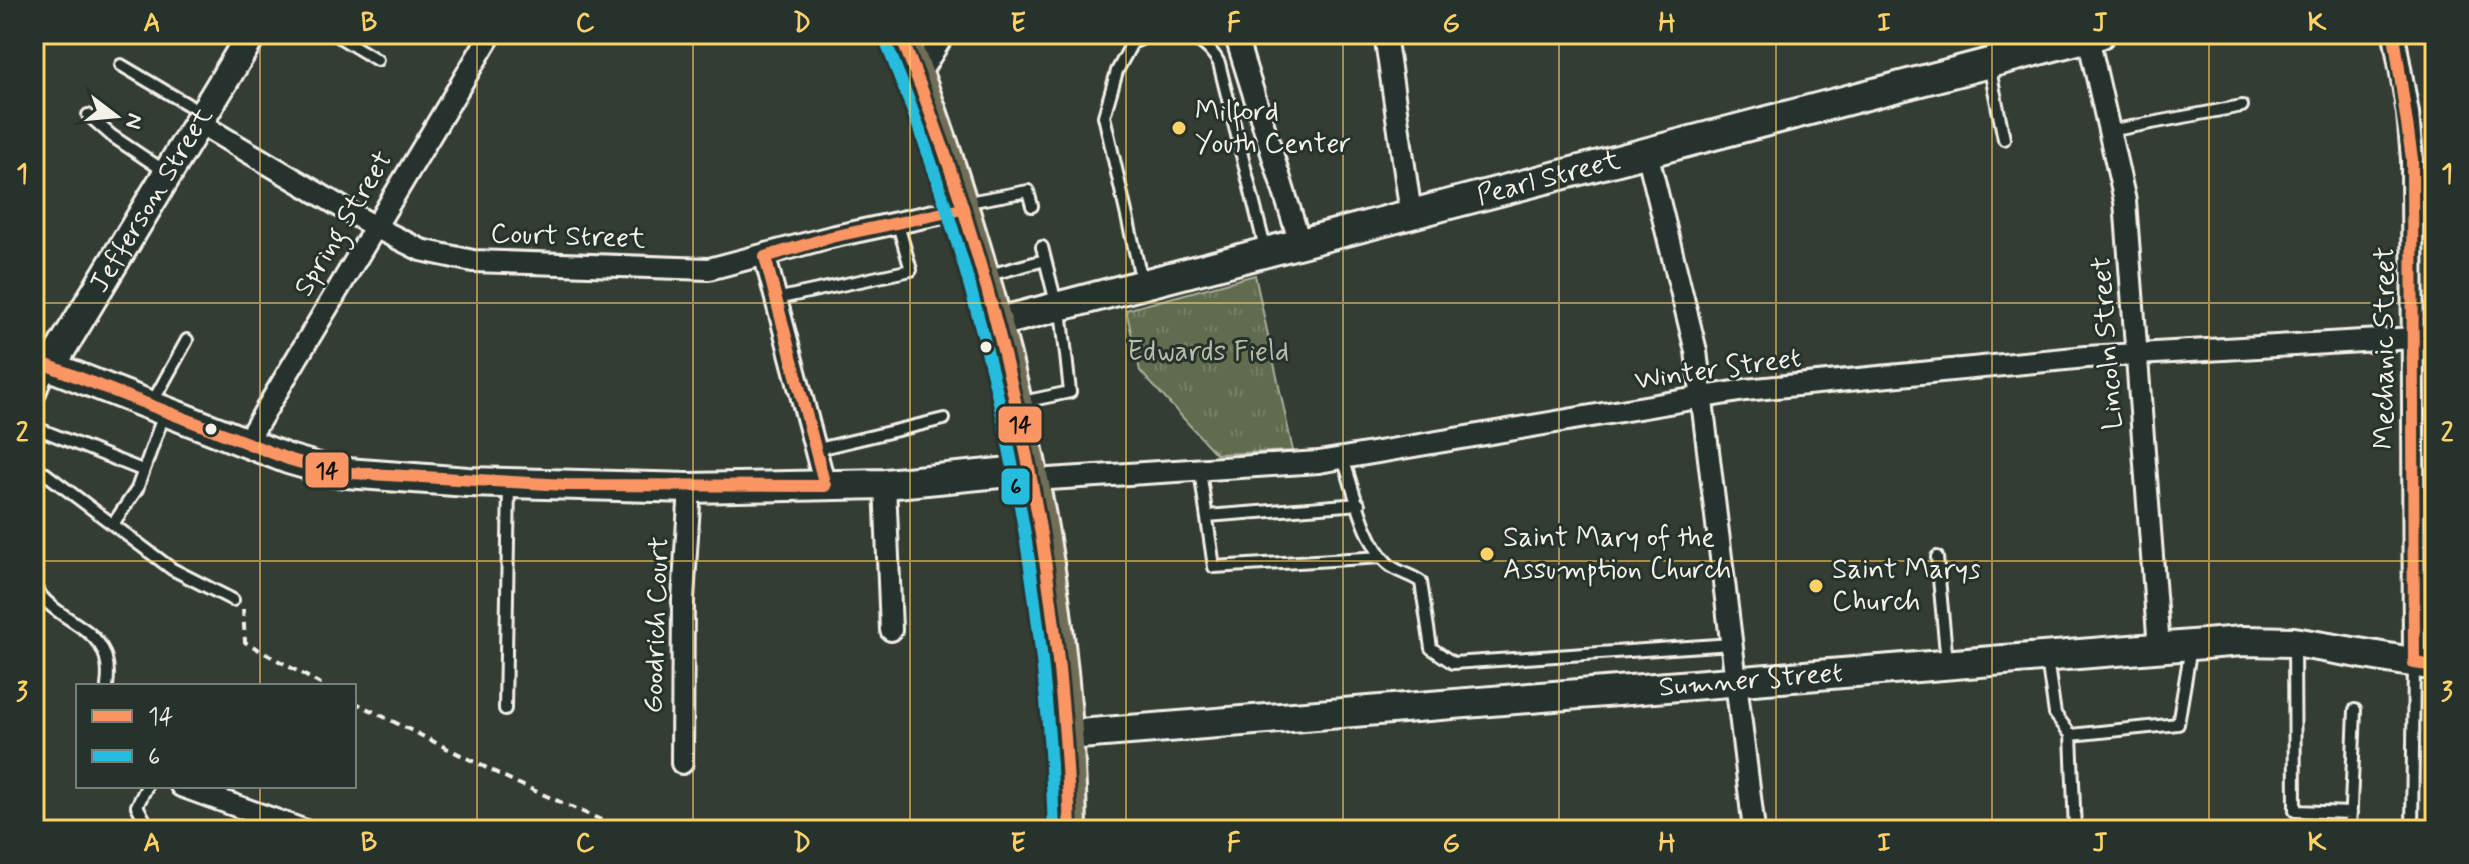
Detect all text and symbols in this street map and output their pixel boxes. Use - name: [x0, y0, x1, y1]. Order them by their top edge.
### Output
- text: A: [143, 7, 161, 41]
- text: B: [361, 7, 377, 41]
- text: C: [576, 7, 595, 41]
- text: D: [793, 7, 811, 41]
- text: E: [1010, 7, 1026, 41]
- text: F: [1227, 7, 1241, 41]
- text: G: [1442, 7, 1460, 41]
- text: H: [1659, 7, 1676, 41]
- text: I: [1877, 7, 1891, 41]
- text: J: [2092, 7, 2108, 41]
- text: K: [2308, 7, 2327, 41]
- north arrow: [76, 76, 156, 156]
- place label: Milford Youth Center: [1195, 94, 1351, 163]
- street label: Jefferson Street: [81, 100, 222, 300]
- text: N: [118, 110, 149, 132]
- marker: Milford Youth Center: [1170, 119, 1188, 137]
- street label: Pearl Street: [1473, 142, 1625, 215]
- street label: Spring Street: [286, 144, 405, 305]
- text: 1: [16, 158, 28, 192]
- text: 1: [2441, 158, 2453, 192]
- street label: Court Street: [490, 216, 647, 258]
- street label: Mechanic Street: [2367, 247, 2404, 449]
- street label: Lincoln Street: [2083, 255, 2133, 431]
- park label: Edwards Field: [1127, 334, 1289, 371]
- unlabelled marker: [978, 339, 994, 355]
- street label: Winter Street: [1632, 340, 1804, 400]
- line badge: 14: [997, 405, 1043, 444]
- text: 14: [1008, 412, 1032, 440]
- text: 2: [16, 417, 29, 451]
- text: 2: [2441, 417, 2454, 451]
- unlabelled marker: [203, 421, 219, 437]
- line badge: 14: [304, 451, 350, 489]
- text: 14: [315, 458, 339, 486]
- line badge: 6: [1000, 467, 1031, 506]
- text: 6: [1010, 474, 1022, 502]
- place label: Saint Mary of the Assumption Church: [1503, 520, 1732, 589]
- street label: Goodrich Court: [635, 536, 679, 714]
- marker: Saint Mary of the Assumption Church: [1478, 545, 1496, 563]
- place label: Saint Marys Church: [1832, 552, 1981, 621]
- marker: Saint Marys Church: [1807, 577, 1825, 595]
- street label: Sumner Street: [1657, 654, 1844, 706]
- text: 3: [16, 676, 28, 710]
- text: 3: [2441, 676, 2453, 710]
- legend: [76, 684, 356, 788]
- text: 14: [148, 702, 173, 733]
- text: 6: [148, 742, 160, 773]
- text: A: [143, 827, 161, 861]
- text: B: [361, 827, 377, 861]
- text: C: [576, 827, 595, 861]
- text: D: [793, 827, 811, 861]
- text: E: [1010, 827, 1026, 861]
- text: F: [1227, 827, 1241, 861]
- text: G: [1442, 827, 1460, 861]
- text: H: [1659, 827, 1676, 861]
- text: I: [1877, 827, 1891, 861]
- text: J: [2092, 827, 2108, 861]
- text: K: [2308, 827, 2327, 861]

